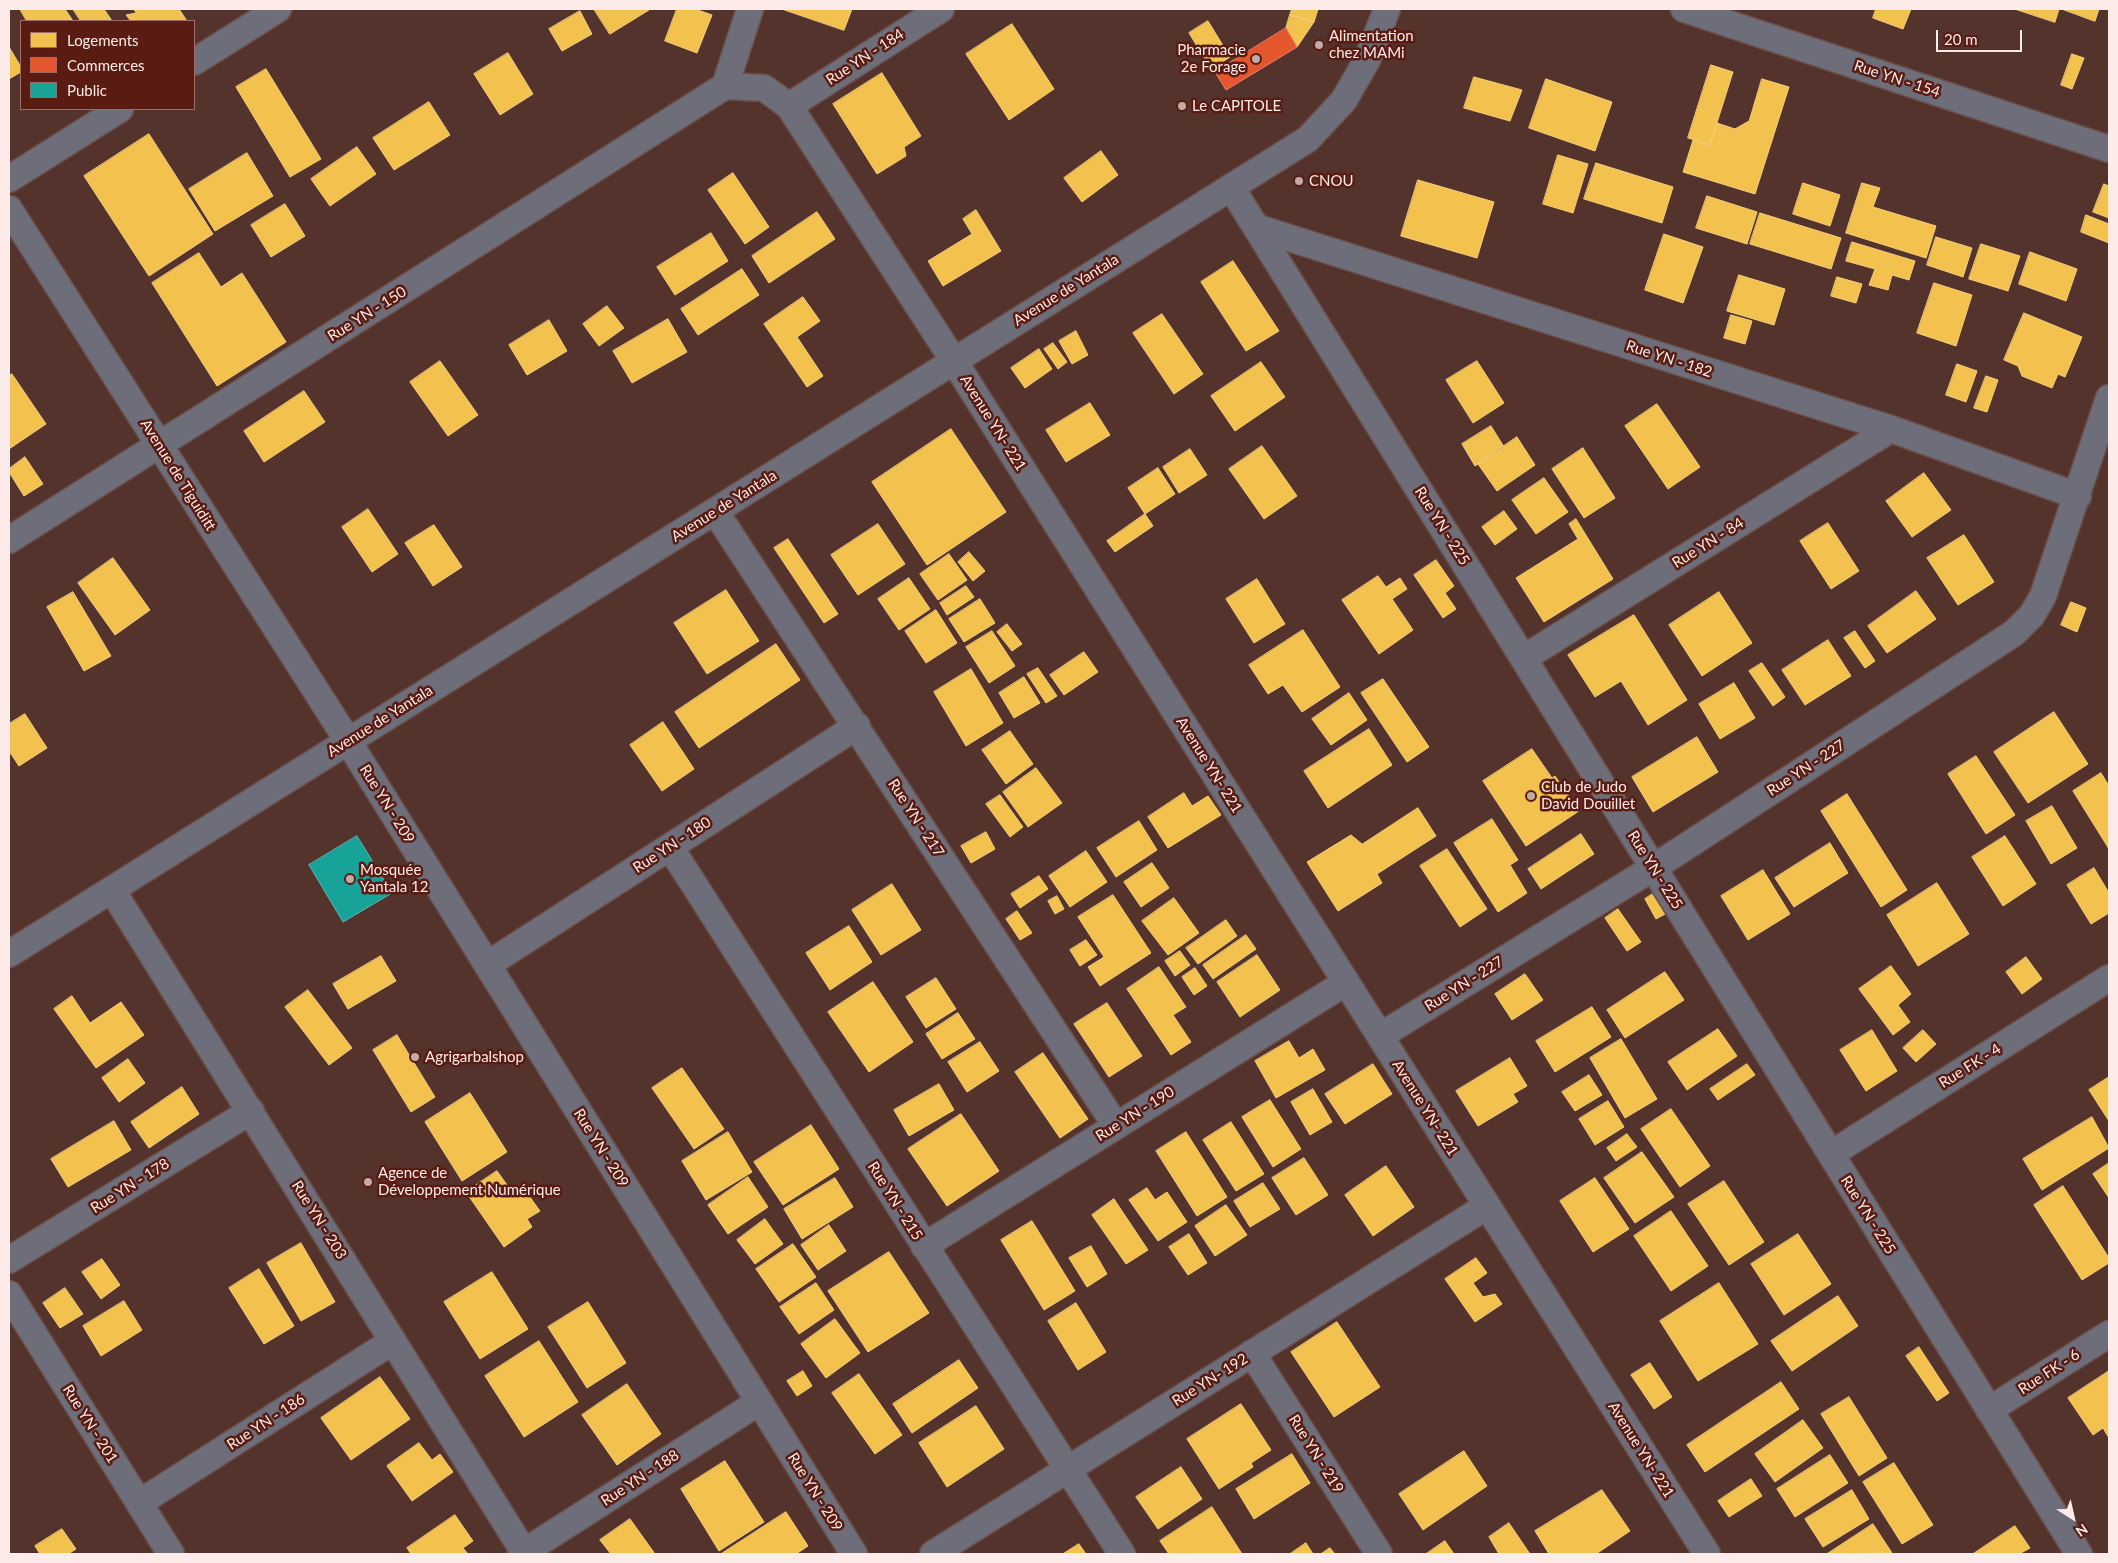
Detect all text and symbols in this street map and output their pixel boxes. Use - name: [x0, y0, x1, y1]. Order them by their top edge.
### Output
- legend: [20, 20, 195, 110]
- scale bar: [1938, 20, 2024, 52]
- street label: Rue YN - 184: [823, 25, 907, 89]
- place label: Alimentation chez MAMi: [1329, 27, 1414, 62]
- text: 20 m: [1944, 30, 1978, 48]
- text: Logements: [67, 31, 139, 49]
- marker: Alimentation chez MAMi: [1313, 39, 1325, 51]
- place label: Pharmacie 2e Forage: [1177, 41, 1246, 76]
- marker: Pharmacie 2e Forage: [1250, 53, 1262, 65]
- text: Commerces: [67, 56, 145, 74]
- street label: Rue YN - 154: [1852, 57, 1942, 101]
- text: Public: [67, 81, 107, 99]
- place label: Le CAPITOLE: [1192, 97, 1281, 115]
- marker: Le CAPITOLE: [1176, 100, 1188, 112]
- place label: CNOU: [1309, 172, 1354, 190]
- marker: CNOU: [1293, 175, 1305, 187]
- street label: Avenue de Yantala: [1010, 250, 1122, 330]
- street label: Rue YN - 150: [324, 283, 410, 345]
- street label: Rue YN - 182: [1624, 337, 1714, 381]
- street label: Avenue YN- 221: [956, 372, 1030, 474]
- street label: Avenue de Tiguiditt: [136, 416, 220, 534]
- street label: Avenue de Yantala: [668, 466, 780, 546]
- street label: Rue YN - 225: [1411, 483, 1473, 569]
- street label: Rue YN - 84: [1669, 514, 1747, 572]
- street label: Avenue de Yantala: [324, 681, 436, 761]
- street label: Avenue YN- 221: [1172, 714, 1246, 816]
- street label: Rue YN - 227: [1764, 736, 1848, 800]
- street label: Rue YN - 209: [356, 761, 418, 847]
- street label: Rue YN - 217: [884, 776, 948, 860]
- place label: Club de Judo David Douillet: [1541, 778, 1635, 813]
- marker: Club de Judo David Douillet: [1525, 790, 1537, 802]
- street label: Rue YN - 180: [630, 813, 714, 877]
- street label: Rue YN - 225: [1624, 827, 1686, 913]
- place label: Mosquée Yantala 12: [360, 861, 428, 896]
- marker: Mosquée Yantala 12: [344, 873, 356, 885]
- street label: Rue YN - 227: [1421, 953, 1507, 1015]
- street label: Rue FK - 4: [1936, 1040, 2004, 1092]
- place label: Agrigarbalshop: [425, 1048, 524, 1066]
- marker: Agrigarbalshop: [409, 1051, 421, 1063]
- street label: Avenue YN- 221: [1388, 1057, 1462, 1159]
- street label: Rue YN - 190: [1092, 1083, 1178, 1145]
- street label: Rue YN - 209: [570, 1105, 632, 1191]
- street label: Rue YN - 178: [87, 1155, 173, 1217]
- street label: Rue YN - 215: [864, 1158, 926, 1244]
- place label: Agence de Développement Numérique: [378, 1164, 561, 1199]
- street label: Rue YN - 225: [1837, 1172, 1899, 1258]
- marker: Agence de Développement Numérique: [362, 1176, 374, 1188]
- street label: Rue YN - 203: [288, 1177, 350, 1263]
- street label: Rue FK - 6: [2015, 1346, 2083, 1398]
- street label: Rue YN- 192: [1169, 1350, 1251, 1410]
- street label: Rue YN - 201: [59, 1381, 121, 1467]
- street label: Rue YN - 186: [224, 1390, 308, 1454]
- street label: Avenue YN- 221: [1604, 1399, 1678, 1501]
- street label: Rue YN - 219: [1285, 1411, 1347, 1497]
- street label: Rue YN - 188: [598, 1446, 682, 1510]
- street label: Rue YN - 209: [784, 1449, 846, 1535]
- north arrow: [2048, 1493, 2098, 1543]
- text: N: [2073, 1521, 2091, 1541]

